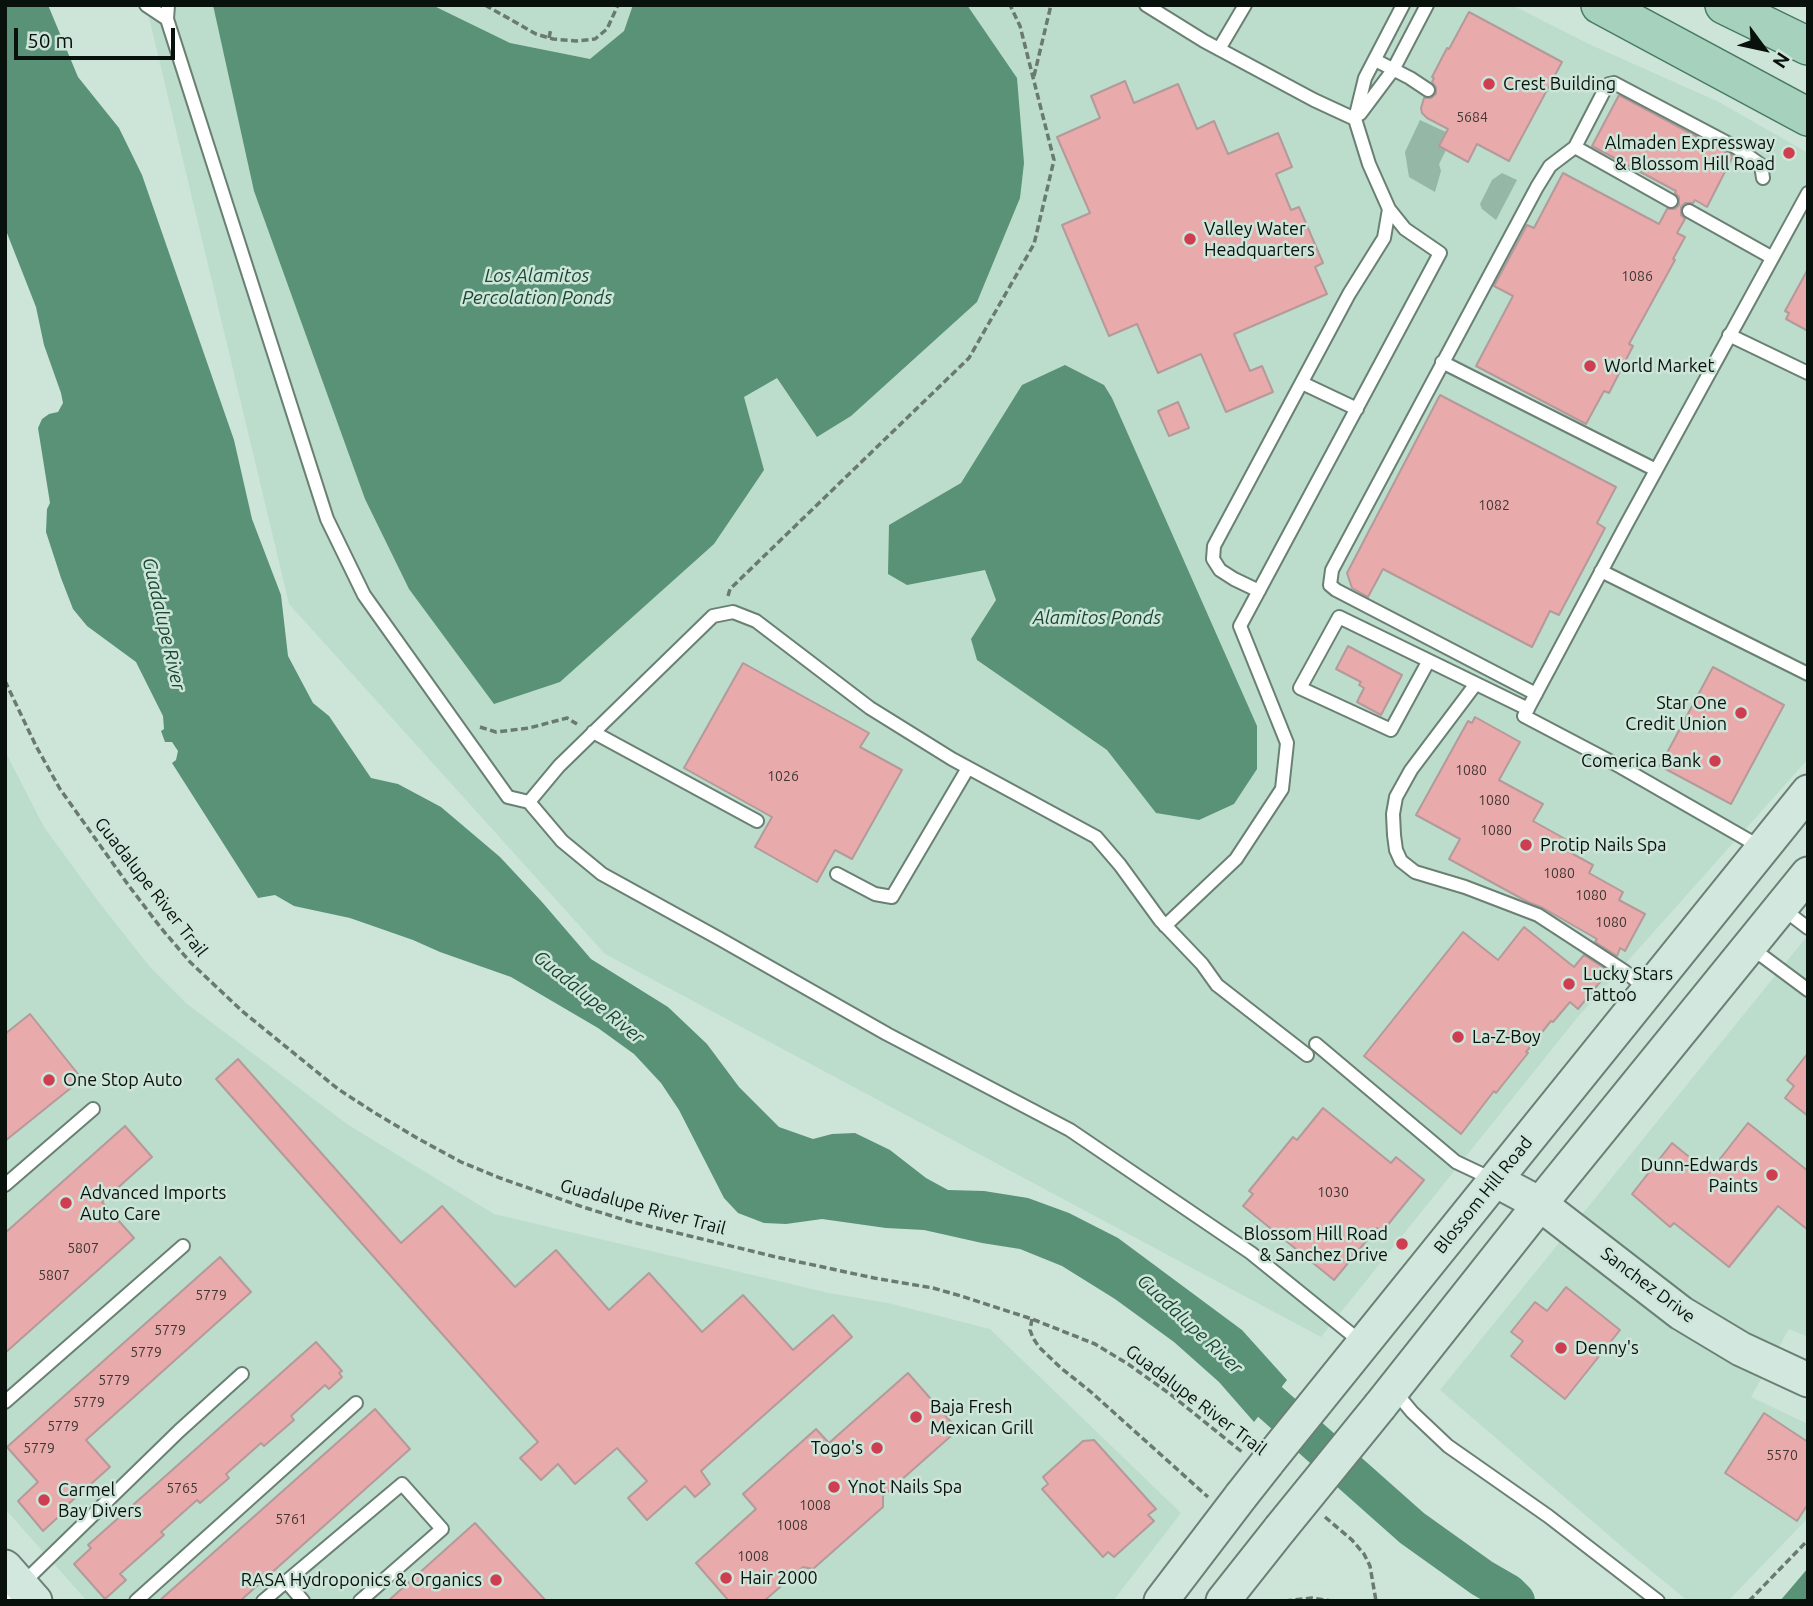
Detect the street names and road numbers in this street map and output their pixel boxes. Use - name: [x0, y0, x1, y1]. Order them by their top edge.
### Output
- street label: Guadalupe River Trail: [90, 813, 212, 961]
- street label: Blossom Hill Road: [1429, 1132, 1537, 1258]
- street label: Guadalupe River Trail: [558, 1174, 728, 1240]
- street label: Sanchez Drive: [1597, 1243, 1699, 1327]
- street label: Guadalupe River Trail: [1121, 1340, 1271, 1460]

